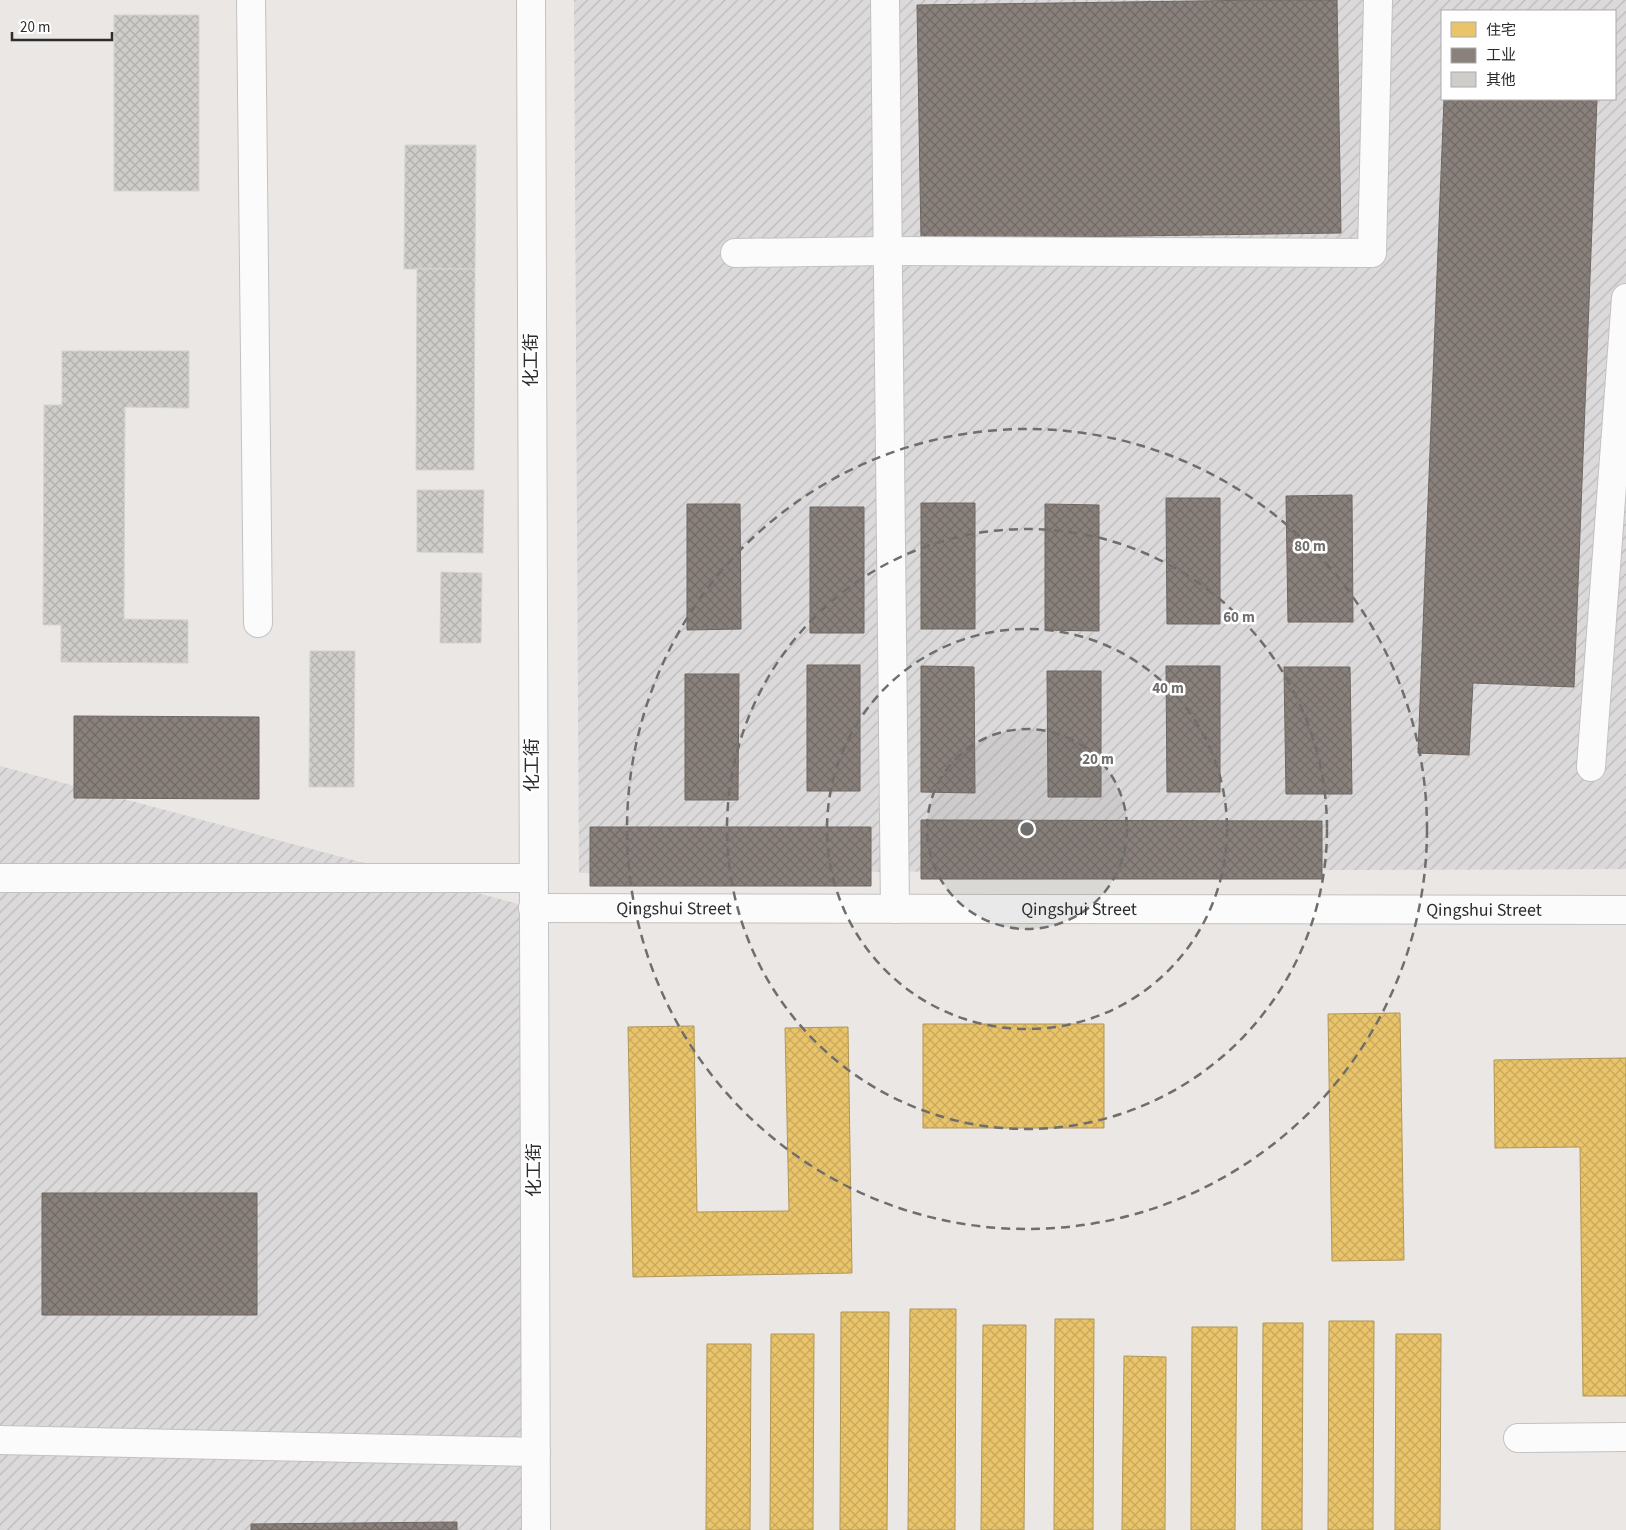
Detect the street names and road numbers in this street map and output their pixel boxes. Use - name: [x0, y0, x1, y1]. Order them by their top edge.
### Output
- street label: 化工街: [519, 333, 544, 387]
- street label: 化工街: [520, 738, 545, 792]
- street label: Qingshui Street: [616, 896, 732, 921]
- street label: Qingshui Street: [1021, 896, 1137, 922]
- street label: Qingshui Street: [1426, 897, 1542, 922]
- street label: 化工街: [522, 1143, 547, 1197]

